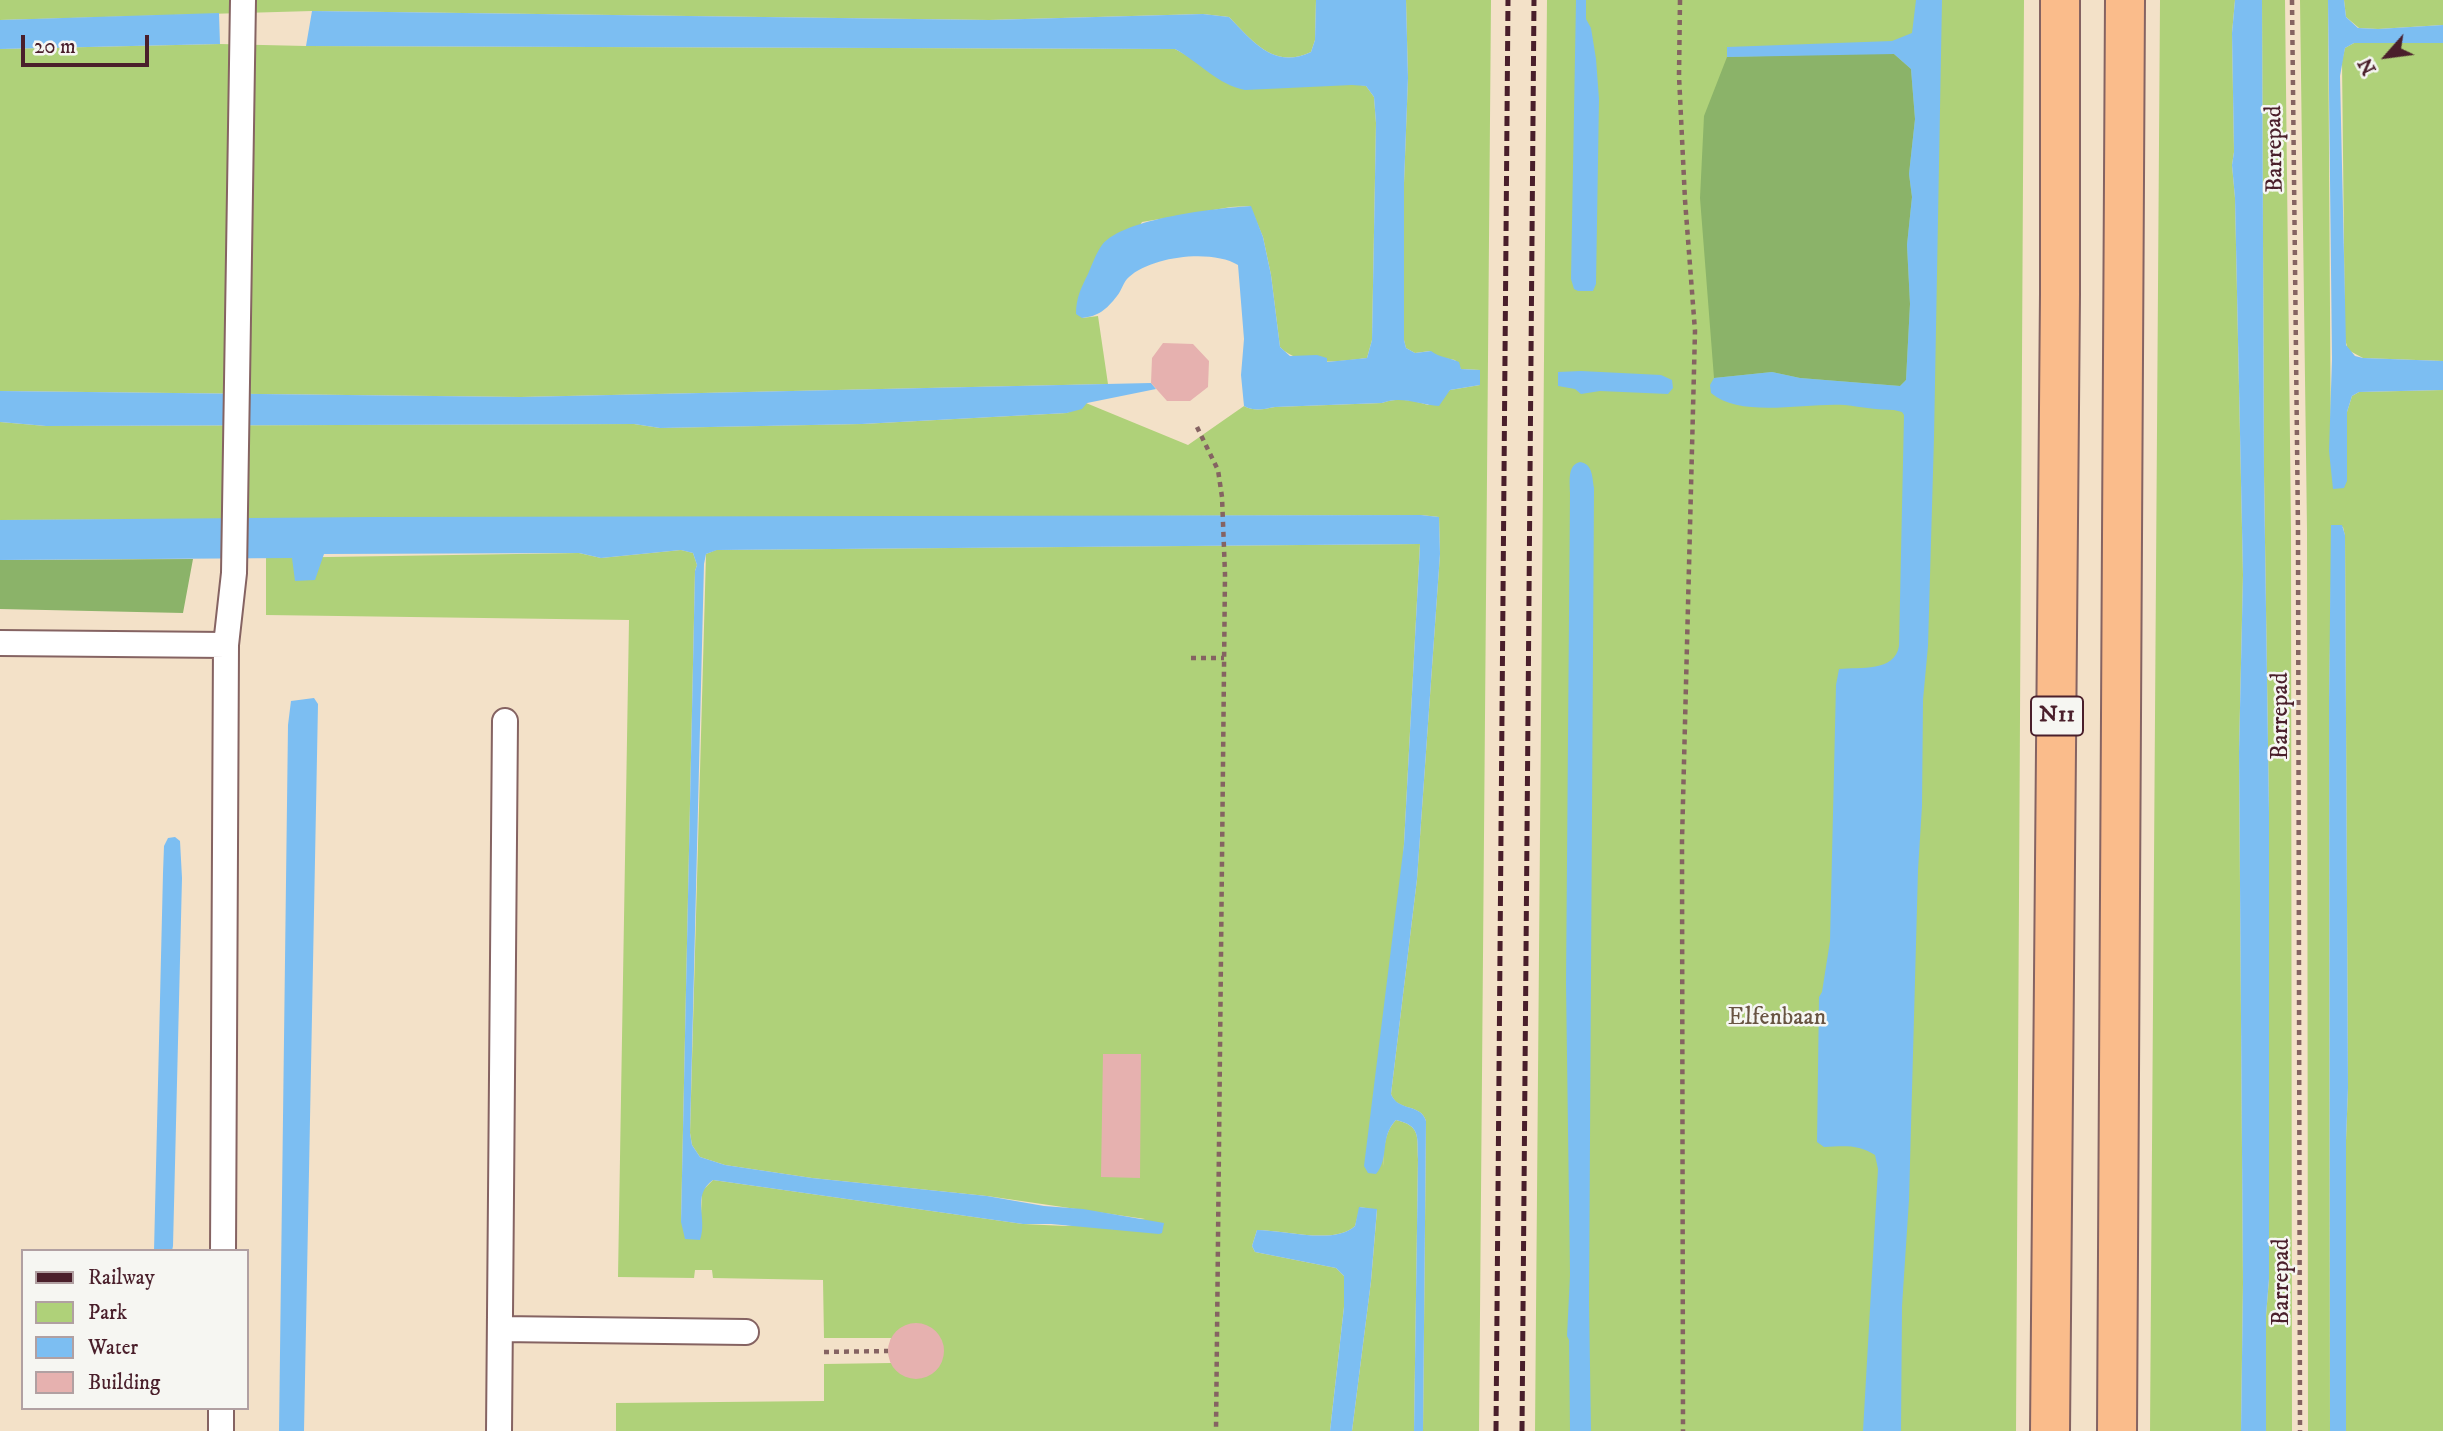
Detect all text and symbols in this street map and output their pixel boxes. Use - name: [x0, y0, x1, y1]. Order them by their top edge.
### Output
- scale bar: [24, 21, 152, 65]
- north arrow: [2352, 21, 2422, 91]
- text: 20 m: [34, 34, 76, 60]
- text: N: [2354, 54, 2382, 78]
- street label: Barrepad: [2261, 105, 2291, 193]
- street label: Barrepad: [2268, 672, 2296, 760]
- road number: N11: [2031, 696, 2083, 736]
- park label: Elfenbaan: [1728, 1005, 1826, 1033]
- street label: Barrepad: [2269, 1238, 2297, 1326]
- legend: [21, 1249, 248, 1410]
- text: Railway: [88, 1265, 155, 1291]
- text: Park: [88, 1300, 127, 1326]
- text: Water: [88, 1335, 138, 1361]
- text: Building: [88, 1370, 160, 1396]

